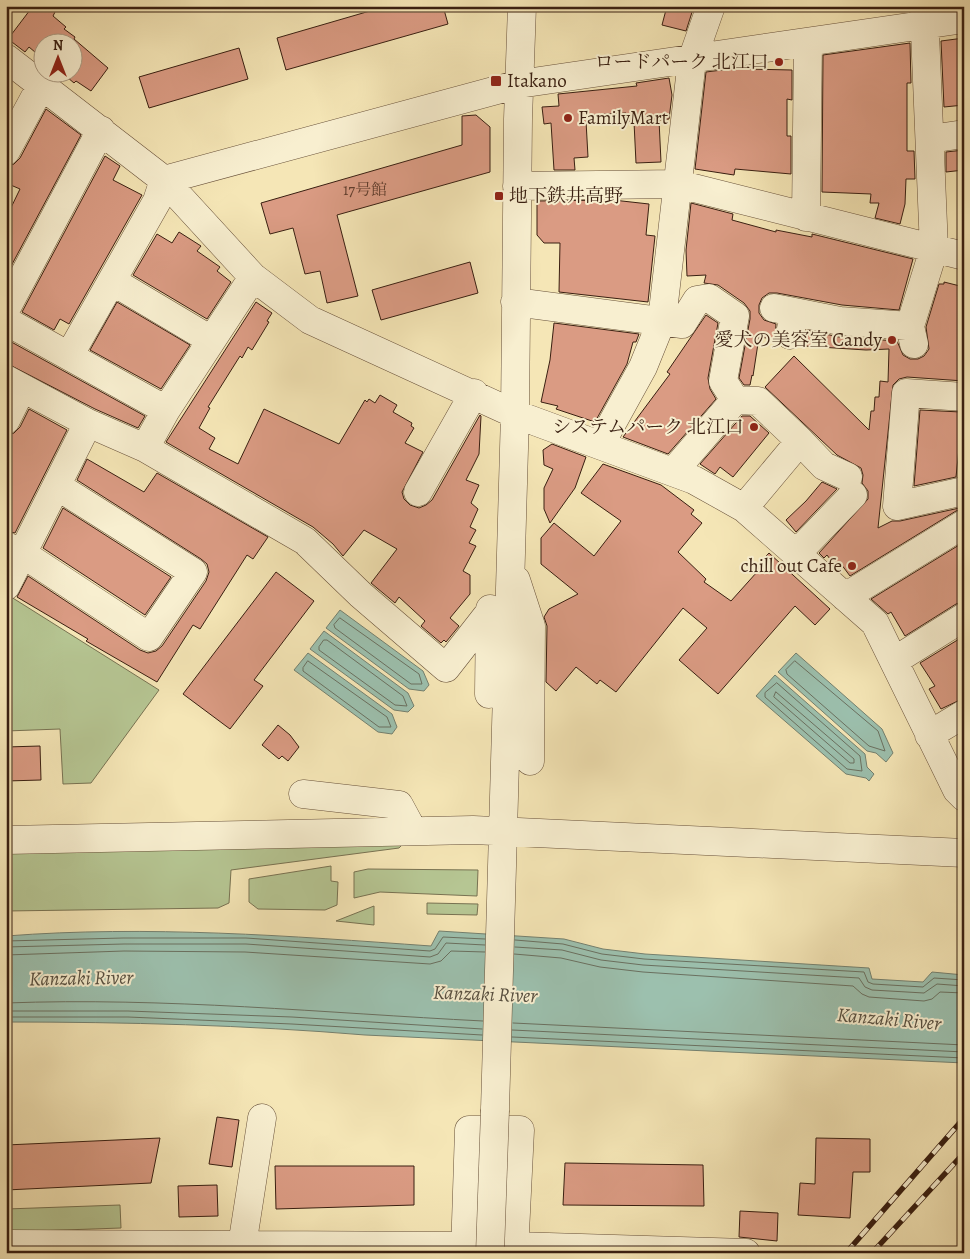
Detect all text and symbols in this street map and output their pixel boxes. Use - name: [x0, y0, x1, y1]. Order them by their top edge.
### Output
- north arrow: [32, 32, 82, 82]
- text: N: [53, 36, 63, 55]
- place label: ロードパーク 北江口: [595, 49, 769, 75]
- marker: ロードパーク 北江口: [773, 56, 785, 68]
- place label: Itakano: [507, 68, 567, 94]
- marker: Itakano: [489, 74, 503, 88]
- place label: FamilyMart: [578, 105, 668, 131]
- marker: FamilyMart: [562, 112, 574, 124]
- house number: 17号館: [343, 179, 387, 201]
- place label: 地下鉄井高野: [509, 183, 623, 209]
- marker: 地下鉄井高野: [493, 190, 505, 202]
- place label: 愛犬の美容室 Candy: [714, 327, 883, 353]
- marker: 愛犬の美容室 Candy: [886, 334, 898, 346]
- place label: システムパーク 北江口: [552, 414, 744, 440]
- marker: システムパーク 北江口: [748, 421, 760, 433]
- place label: chill out Cafe: [740, 553, 842, 579]
- marker: chill out Cafe: [846, 560, 858, 572]
- water label: Kanzaki River: [29, 964, 134, 992]
- water label: Kanzaki River: [432, 979, 539, 1009]
- water label: Kanzaki River: [836, 1001, 943, 1037]

